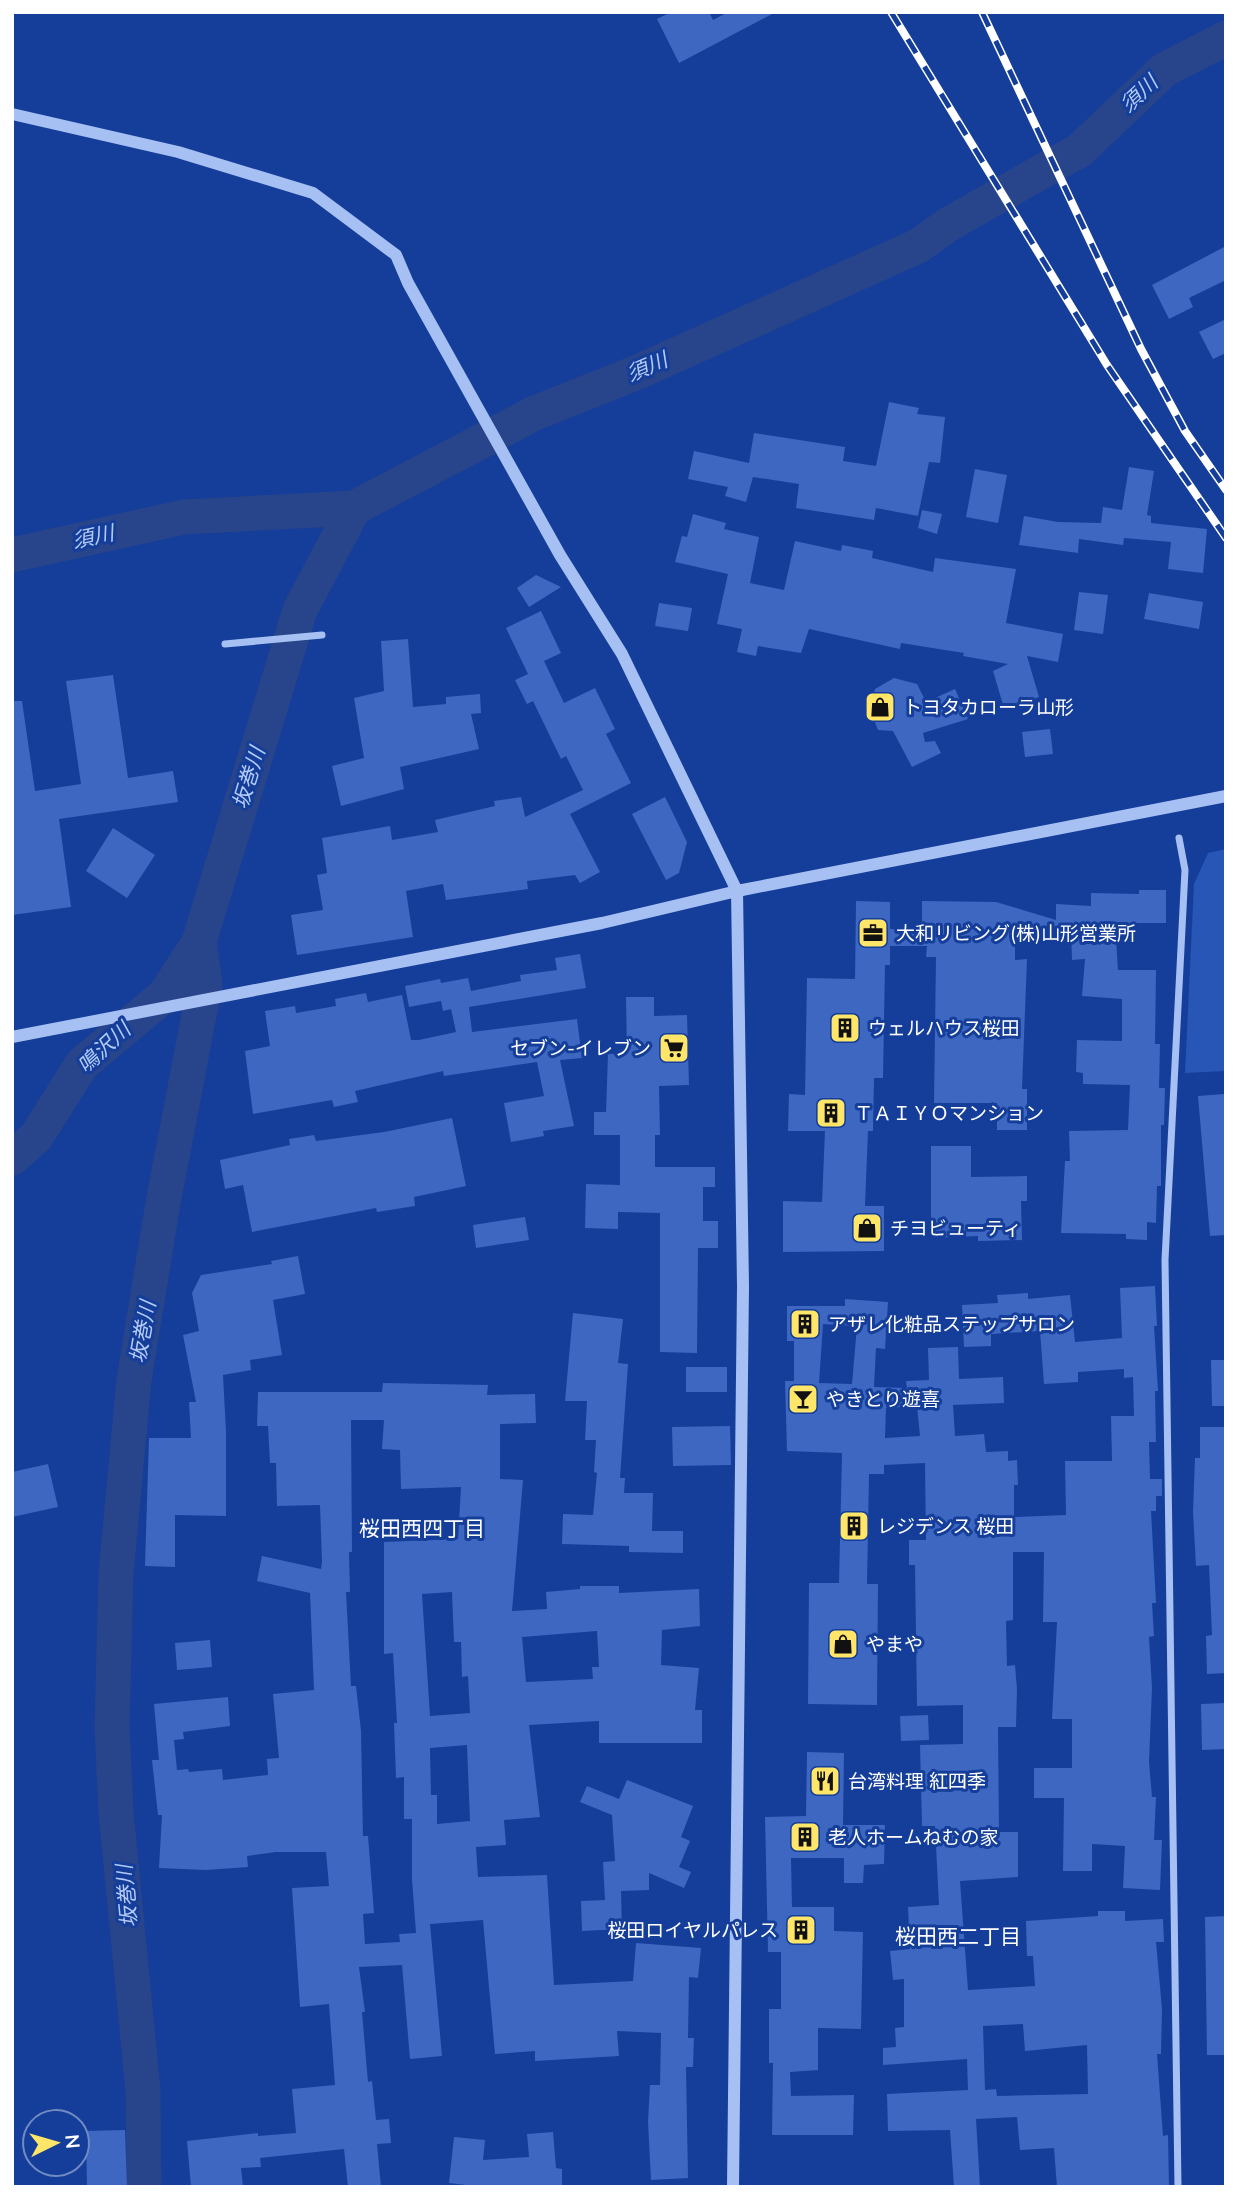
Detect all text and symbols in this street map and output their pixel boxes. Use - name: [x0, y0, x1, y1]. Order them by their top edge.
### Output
- water label: 須川: [1114, 68, 1165, 119]
- water label: 須川: [622, 345, 674, 388]
- water label: 須川: [70, 519, 118, 555]
- shop icon: トヨタカローラ山形: [863, 690, 897, 724]
- place label: トヨタカローラ山形: [903, 695, 1074, 721]
- water label: 坂巻川: [226, 742, 272, 812]
- office icon: 大和リビング(株)山形営業所: [856, 916, 890, 950]
- place label: 大和リビング(株)山形営業所: [896, 921, 1136, 947]
- building icon: ウェルハウス桜田: [828, 1011, 862, 1045]
- water label: 鳴沢川: [71, 1015, 138, 1080]
- place label: ウェルハウス桜田: [868, 1016, 1020, 1042]
- supermarket icon: セブン-イレブン: [657, 1031, 691, 1065]
- place label: セブン-イレブン: [510, 1036, 651, 1062]
- building icon: ＴＡＩＹＯマンション: [814, 1096, 848, 1130]
- place label: ＴＡＩＹＯマンション: [854, 1101, 1044, 1127]
- shop icon: チヨビューティ: [850, 1211, 884, 1245]
- place label: チヨビューティ: [890, 1216, 1022, 1242]
- water label: 坂巻川: [124, 1297, 163, 1365]
- building icon: アザレ化粧品ステップサロン: [788, 1307, 822, 1341]
- place label: アザレ化粧品ステップサロン: [828, 1312, 1075, 1338]
- bar icon: やきとり遊喜: [786, 1382, 820, 1416]
- place label: やきとり遊喜: [826, 1387, 940, 1413]
- building icon: レジデンス 桜田: [837, 1509, 871, 1543]
- place label: レジデンス 桜田: [877, 1514, 1015, 1540]
- district label: 桜田西四丁目: [359, 1515, 485, 1543]
- shop icon: やまや: [826, 1627, 860, 1661]
- place label: やまや: [866, 1632, 923, 1658]
- restaurant icon: 台湾料理 紅四季: [808, 1764, 842, 1798]
- place label: 台湾料理 紅四季: [848, 1769, 986, 1795]
- building icon: 老人ホームねむの家: [788, 1820, 822, 1854]
- place label: 老人ホームねむの家: [828, 1825, 998, 1851]
- water label: 坂巻川: [110, 1861, 144, 1929]
- building icon: 桜田ロイヤルパレス: [784, 1913, 818, 1947]
- place label: 桜田ロイヤルパレス: [608, 1918, 778, 1944]
- district label: 桜田西二丁目: [895, 1923, 1021, 1951]
- north arrow: [21, 2108, 91, 2178]
- text: N: [58, 2133, 86, 2150]

